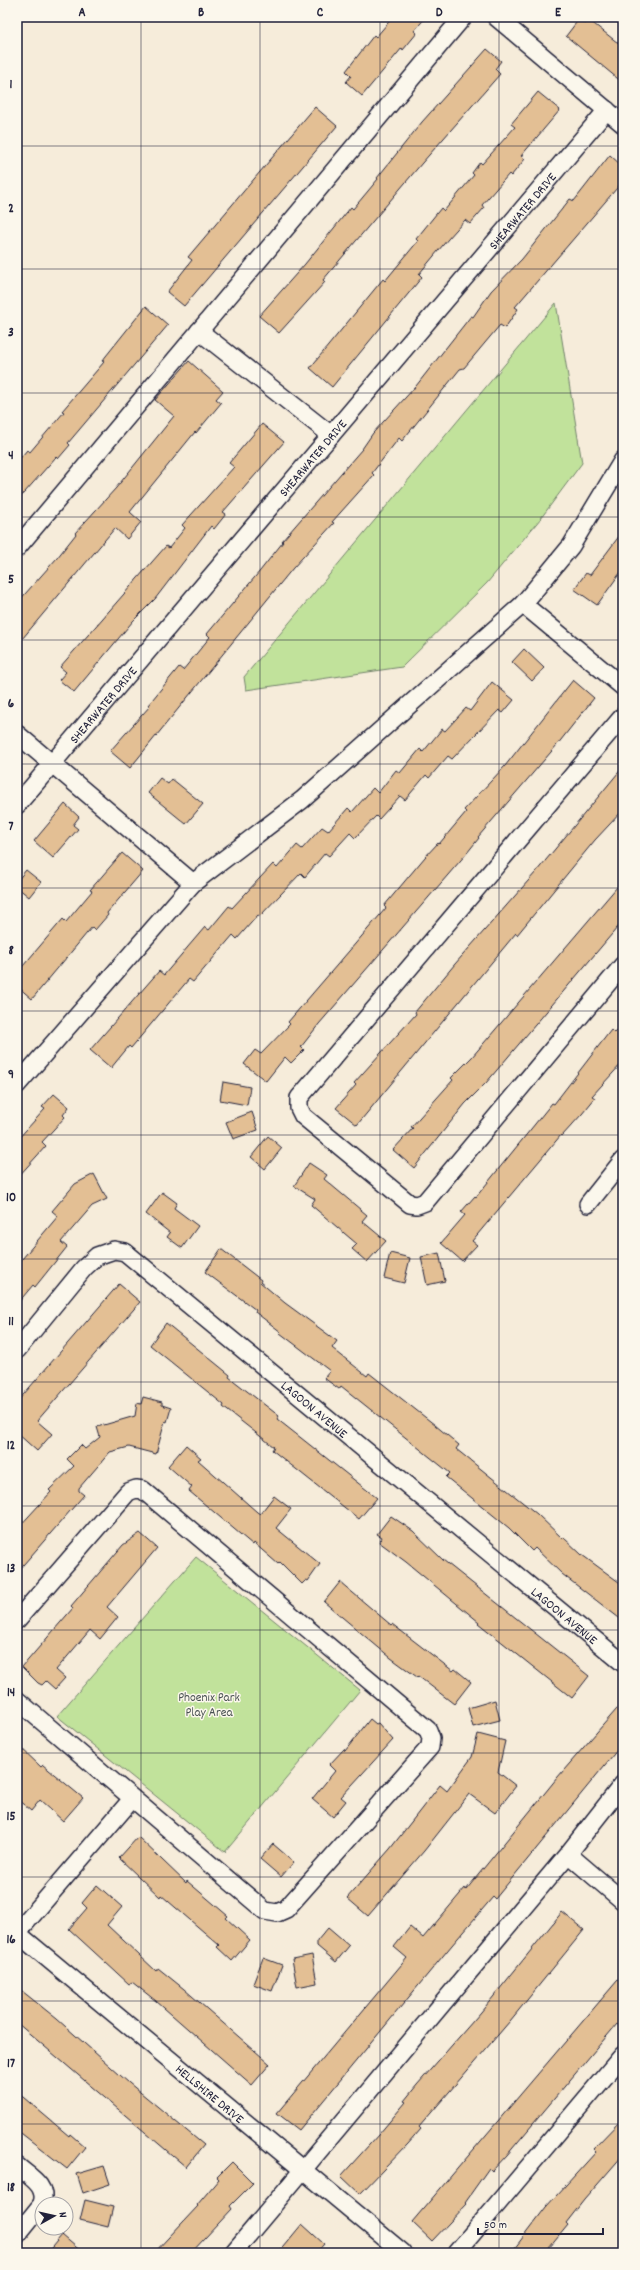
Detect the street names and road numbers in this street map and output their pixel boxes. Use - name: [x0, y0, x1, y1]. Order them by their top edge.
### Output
- street label: SHEARWATER DRIVE: [485, 169, 562, 255]
- street label: SHEARWATER DRIVE: [276, 416, 352, 502]
- street label: SHEARWATER DRIVE: [66, 663, 143, 749]
- street label: LAGOON AVENUE: [276, 1377, 351, 1444]
- street label: LAGOON AVENUE: [526, 1584, 601, 1650]
- street label: HELLSHIRE DRIVE: [170, 2061, 247, 2129]

